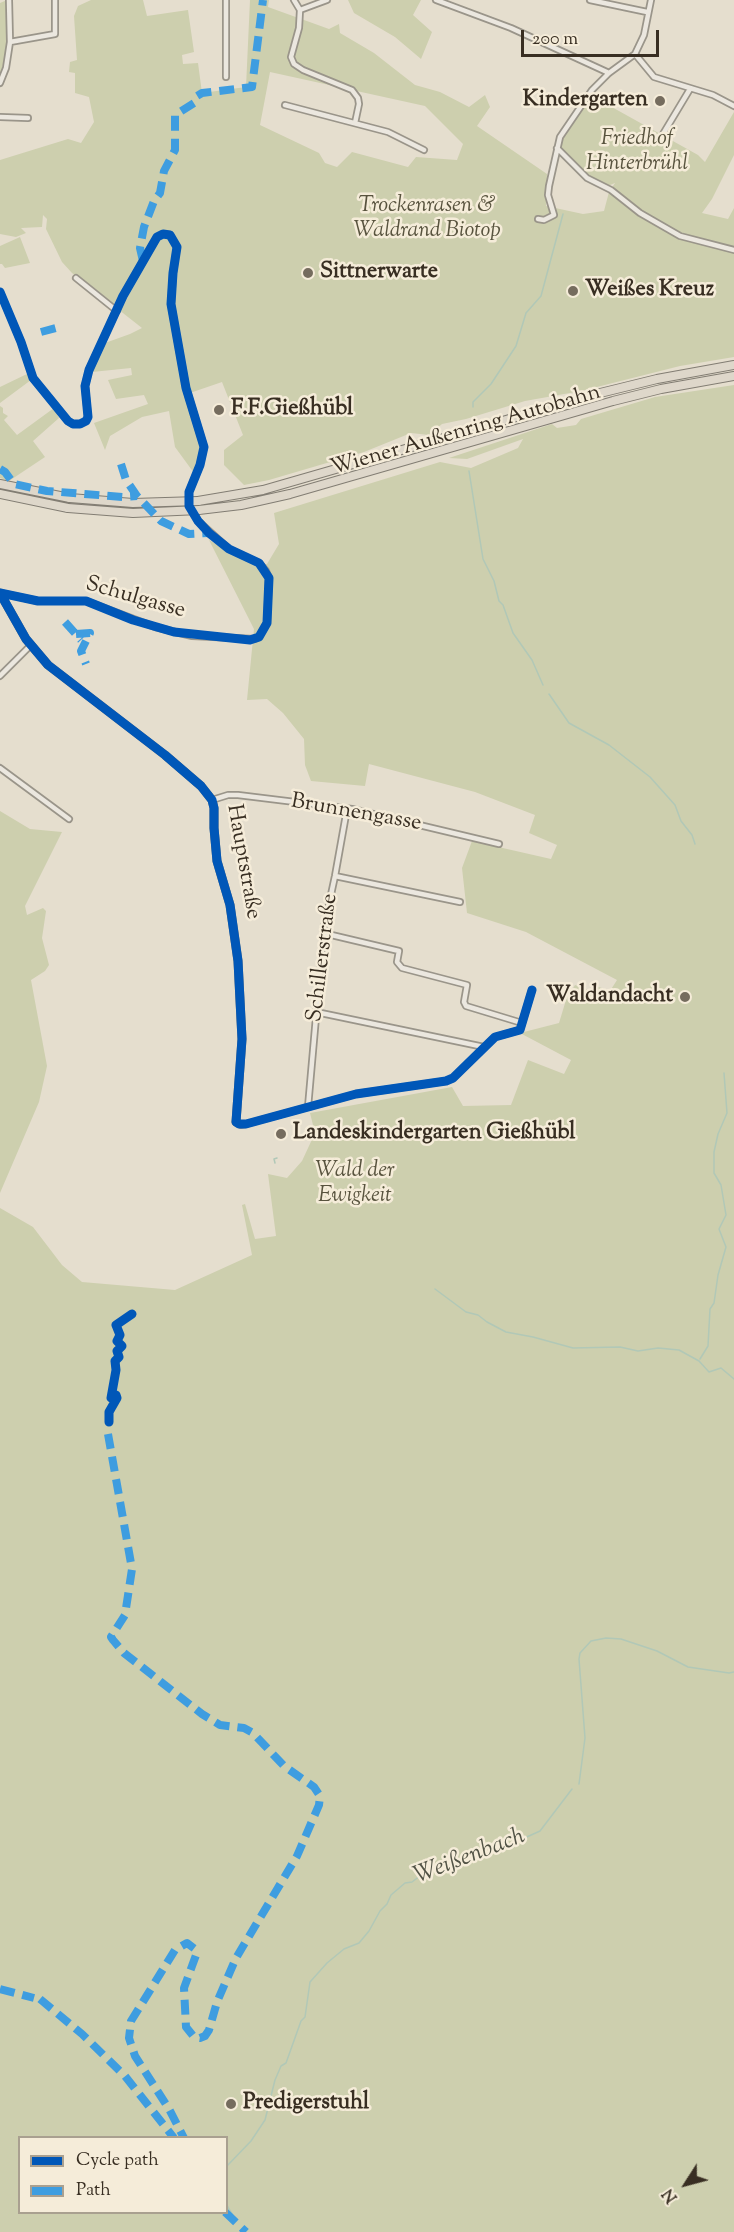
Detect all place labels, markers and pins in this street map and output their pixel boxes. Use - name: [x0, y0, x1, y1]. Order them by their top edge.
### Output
- place label: Kindergarten: [523, 88, 648, 114]
- marker: Kindergarten: [653, 94, 667, 108]
- place label: Sittnerwarte: [320, 260, 438, 286]
- marker: Sittnerwarte: [301, 266, 315, 280]
- place label: Weißes Kreuz: [585, 278, 714, 304]
- marker: Weißes Kreuz: [566, 284, 580, 298]
- place label: F.F.Gießhübl: [231, 397, 353, 423]
- marker: F.F.Gießhübl: [212, 403, 226, 417]
- place label: Waldandacht: [546, 984, 673, 1010]
- marker: Waldandacht: [678, 990, 692, 1004]
- place label: Landeskindergarten Gießhübl: [293, 1121, 576, 1147]
- marker: Landeskindergarten Gießhübl: [274, 1127, 288, 1141]
- place label: Predigerstuhl: [243, 2091, 369, 2117]
- marker: Predigerstuhl: [224, 2097, 238, 2111]

